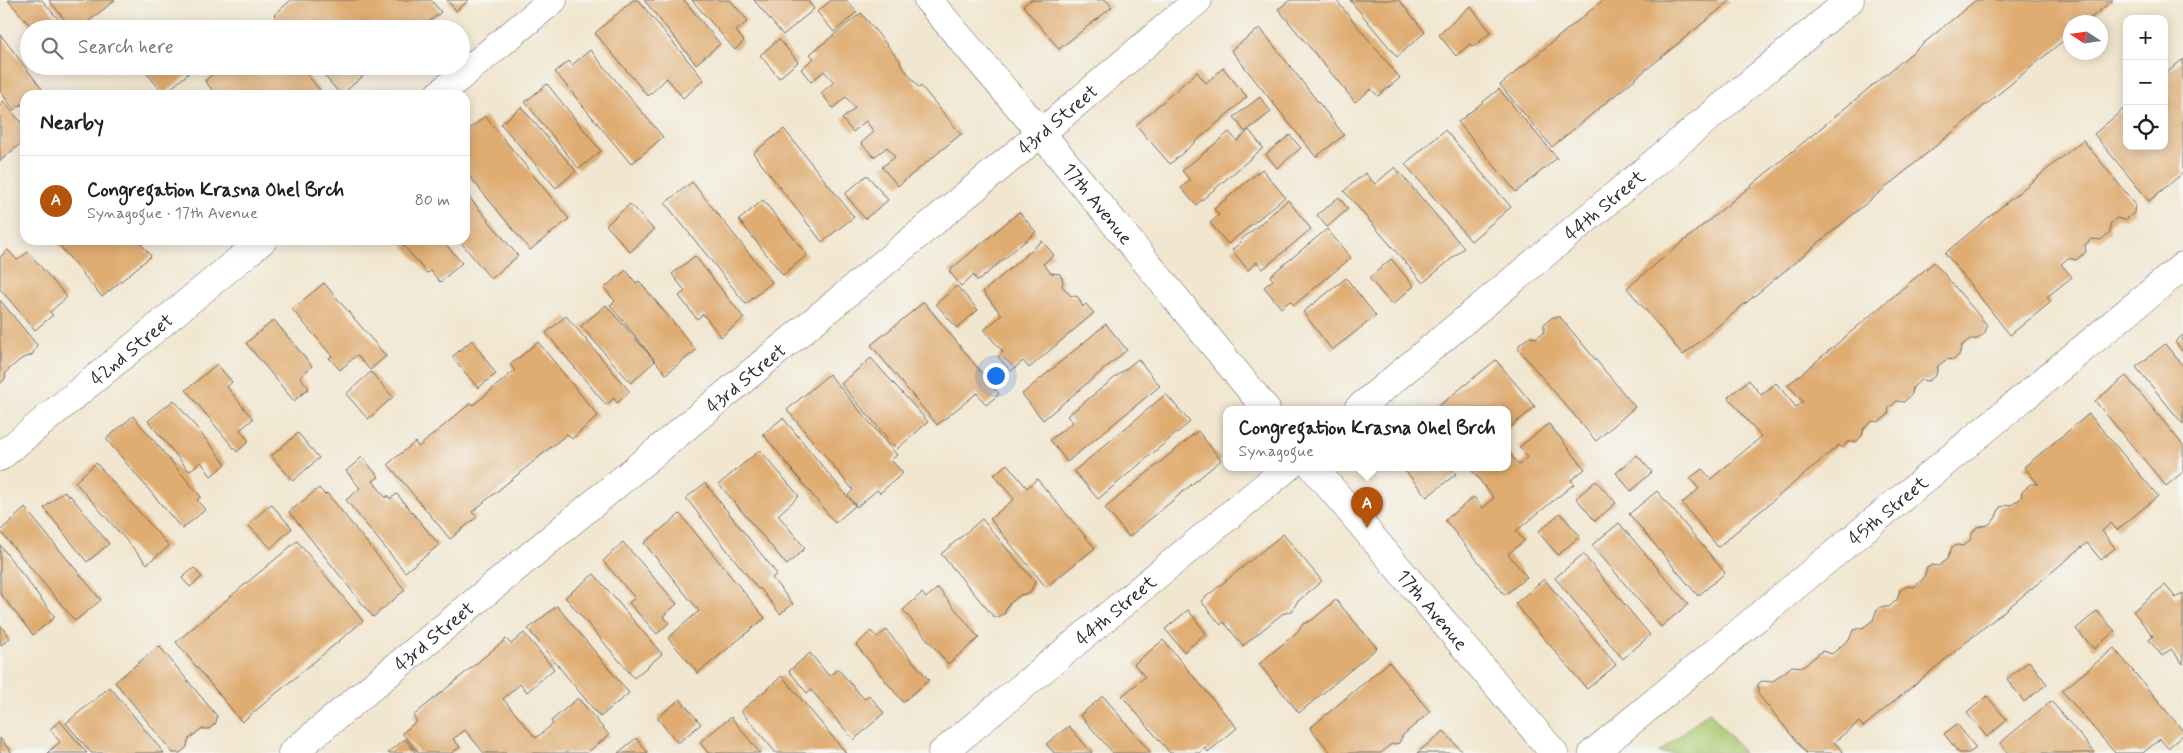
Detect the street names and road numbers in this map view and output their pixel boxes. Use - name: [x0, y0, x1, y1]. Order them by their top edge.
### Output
- street label: 43rd Street: [1013, 79, 1104, 161]
- street label: 17th Avenue: [1056, 158, 1138, 250]
- street label: 44th Street: [1559, 165, 1651, 247]
- street label: 42nd Street: [85, 308, 179, 392]
- street label: 43rd Street: [701, 338, 792, 419]
- street label: 45th Street: [1843, 471, 1934, 551]
- street label: 17th Avenue: [1390, 564, 1473, 656]
- street label: 44th Street: [1071, 570, 1162, 652]
- street label: 43rd Street: [389, 596, 480, 677]

